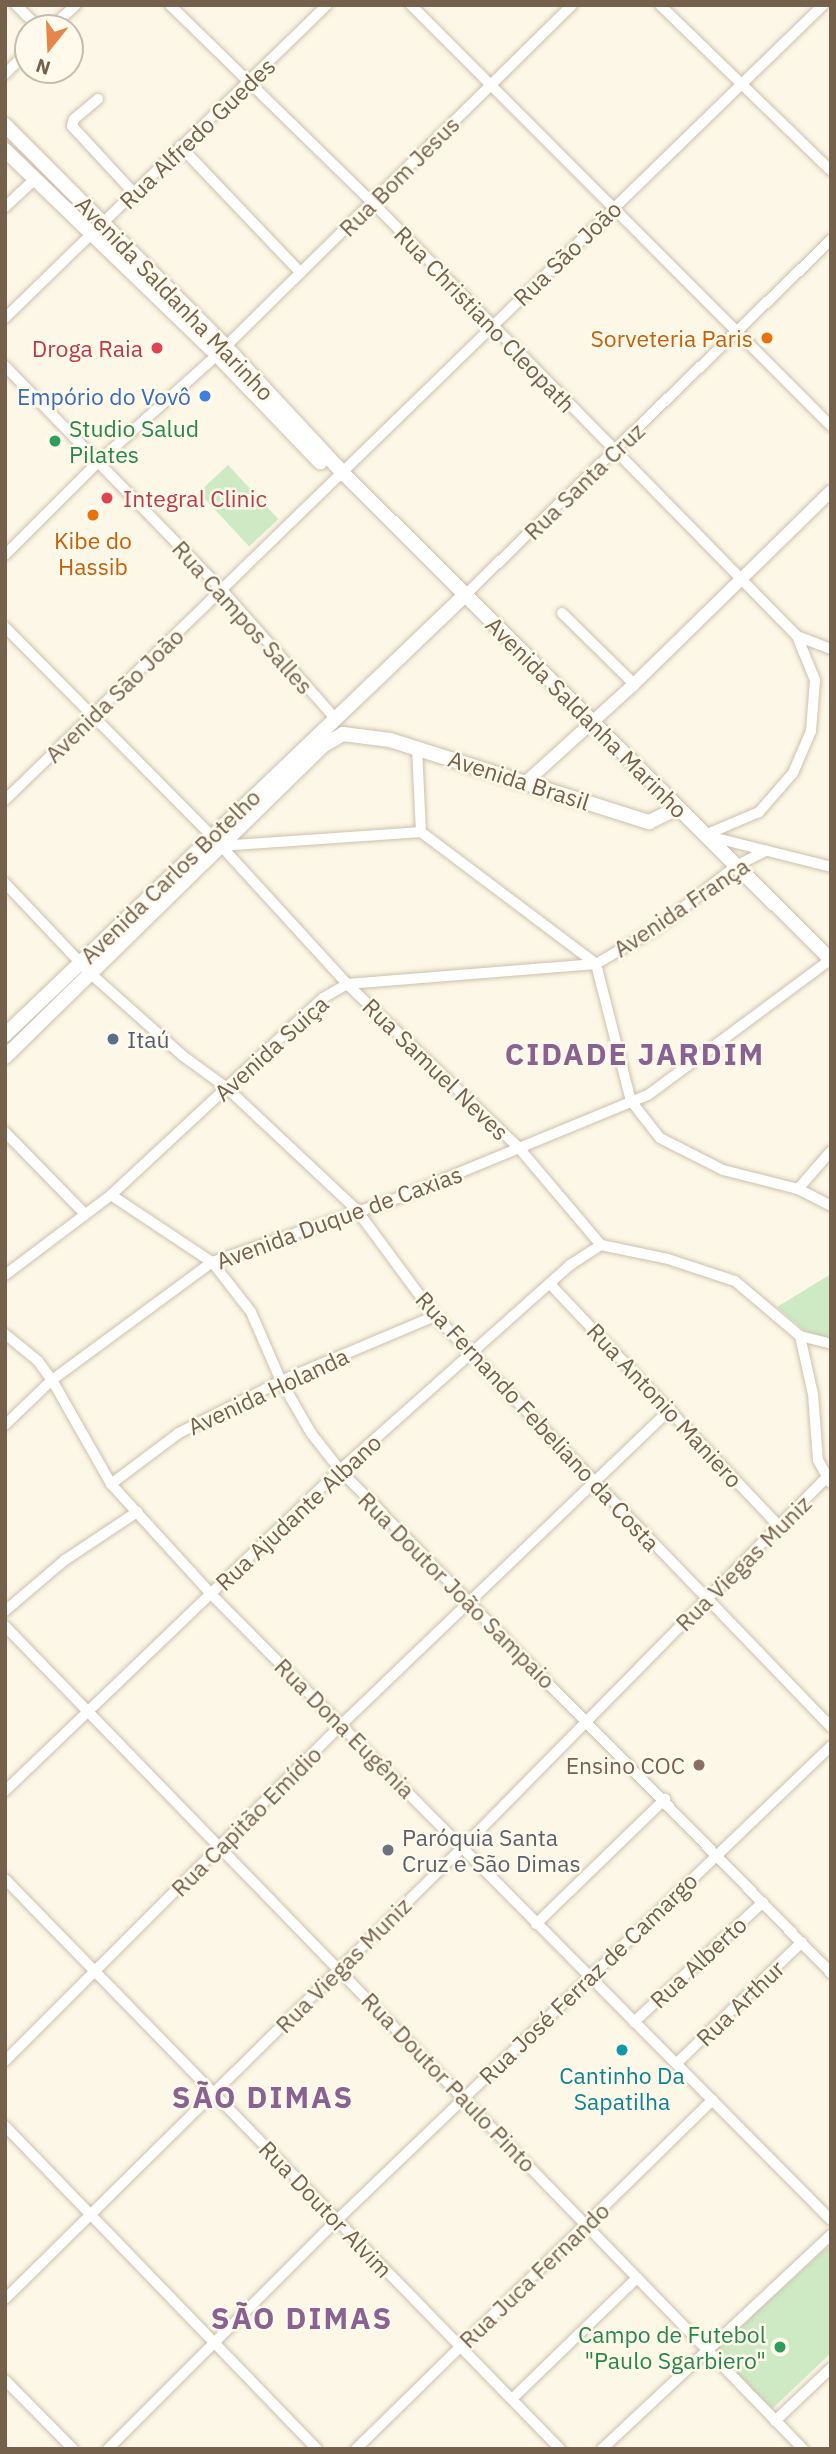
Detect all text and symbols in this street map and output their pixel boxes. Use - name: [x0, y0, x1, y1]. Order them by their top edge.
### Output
- north arrow: [14, 14, 84, 84]
- street label: Rua Alfredo Guedes: [114, 52, 280, 214]
- text: N: [33, 54, 53, 81]
- street label: Rua Bom Jesus: [333, 110, 465, 242]
- street label: Avenida Saldanha Marinho: [70, 190, 280, 406]
- street label: Rua São João: [507, 195, 627, 311]
- street label: Rua Christiano Cleopath: [389, 220, 581, 418]
- place label: Sorveteria Paris: [590, 324, 753, 352]
- marker: Sorveteria Paris: [759, 330, 775, 346]
- place label: Droga Raia: [32, 334, 143, 362]
- marker: Droga Raia: [149, 340, 165, 356]
- place label: Empório do Vovô: [17, 382, 191, 410]
- marker: Empório do Vovô: [197, 388, 213, 404]
- place label: Studio Salud Pilates: [69, 414, 199, 468]
- street label: Rua Santa Cruz: [518, 417, 650, 545]
- marker: Studio Salud Pilates: [47, 433, 63, 449]
- place label: Integral Clinic: [123, 484, 267, 512]
- marker: Integral Clinic: [97, 488, 117, 508]
- marker: Kibe do Hassib: [85, 507, 101, 523]
- place label: Kibe do Hassib: [54, 526, 132, 580]
- street label: Rua Campos Salles: [167, 535, 319, 699]
- street label: Avenida Saldanha Marinho: [481, 611, 693, 823]
- street label: Avenida São João: [39, 622, 189, 768]
- street label: Avenida Brasil: [445, 744, 593, 816]
- street label: Avenida Carlos Botelho: [74, 783, 266, 969]
- street label: Avenida França: [608, 851, 754, 963]
- street label: Avenida Suiça: [208, 990, 334, 1106]
- street label: Rua Samuel Neves: [357, 992, 515, 1146]
- place label: Itaú: [127, 1025, 170, 1053]
- marker: Itaú: [105, 1031, 121, 1047]
- district label: CIDADE JARDIM: [506, 1036, 764, 1072]
- street label: Avenida Duque de Caxias: [212, 1160, 466, 1274]
- street label: Rua Fernando Febeliano da Costa: [410, 1285, 666, 1557]
- street label: Rua Antonio Maniero: [582, 1317, 748, 1493]
- street label: Avenida Holanda: [183, 1342, 353, 1440]
- street label: Rua Ajudante Albano: [209, 1428, 387, 1596]
- street label: Rua Doutor João Sampaio: [353, 1486, 561, 1694]
- street label: Rua Viegas Muniz: [670, 1490, 816, 1636]
- street label: Rua Dona Eugênia: [269, 1652, 421, 1804]
- street label: Rua Capitão Emídio: [165, 1740, 327, 1902]
- place label: Ensino COC: [566, 1751, 685, 1779]
- marker: Ensino COC: [691, 1757, 707, 1773]
- place label: Paróquia Santa Cruz e São Dimas: [402, 1823, 581, 1877]
- marker: Paróquia Santa Cruz e São Dimas: [380, 1842, 396, 1858]
- street label: Rua José Ferraz de Camargo: [473, 1866, 703, 2090]
- street label: Rua Viegas Muniz: [270, 1892, 416, 2038]
- street label: Rua Alberto: [644, 1910, 752, 2014]
- street label: Rua Arthur: [690, 1954, 790, 2052]
- street label: Rua Doutor Paulo Pinto: [356, 1987, 542, 2177]
- marker: Cantinho Da Sapatilha: [614, 2042, 630, 2058]
- place label: Cantinho Da Sapatilha: [559, 2061, 685, 2115]
- district label: SÃO DIMAS: [173, 2079, 353, 2115]
- street label: Rua Doutor Alvim: [254, 2135, 398, 2283]
- street label: Rua Juca Fernando: [453, 2196, 615, 2354]
- district label: SÃO DIMAS: [212, 2300, 392, 2336]
- place label: Campo de Futebol "Paulo Sgarbiero": [578, 2320, 766, 2374]
- marker: Campo de Futebol "Paulo Sgarbiero": [772, 2339, 788, 2355]

